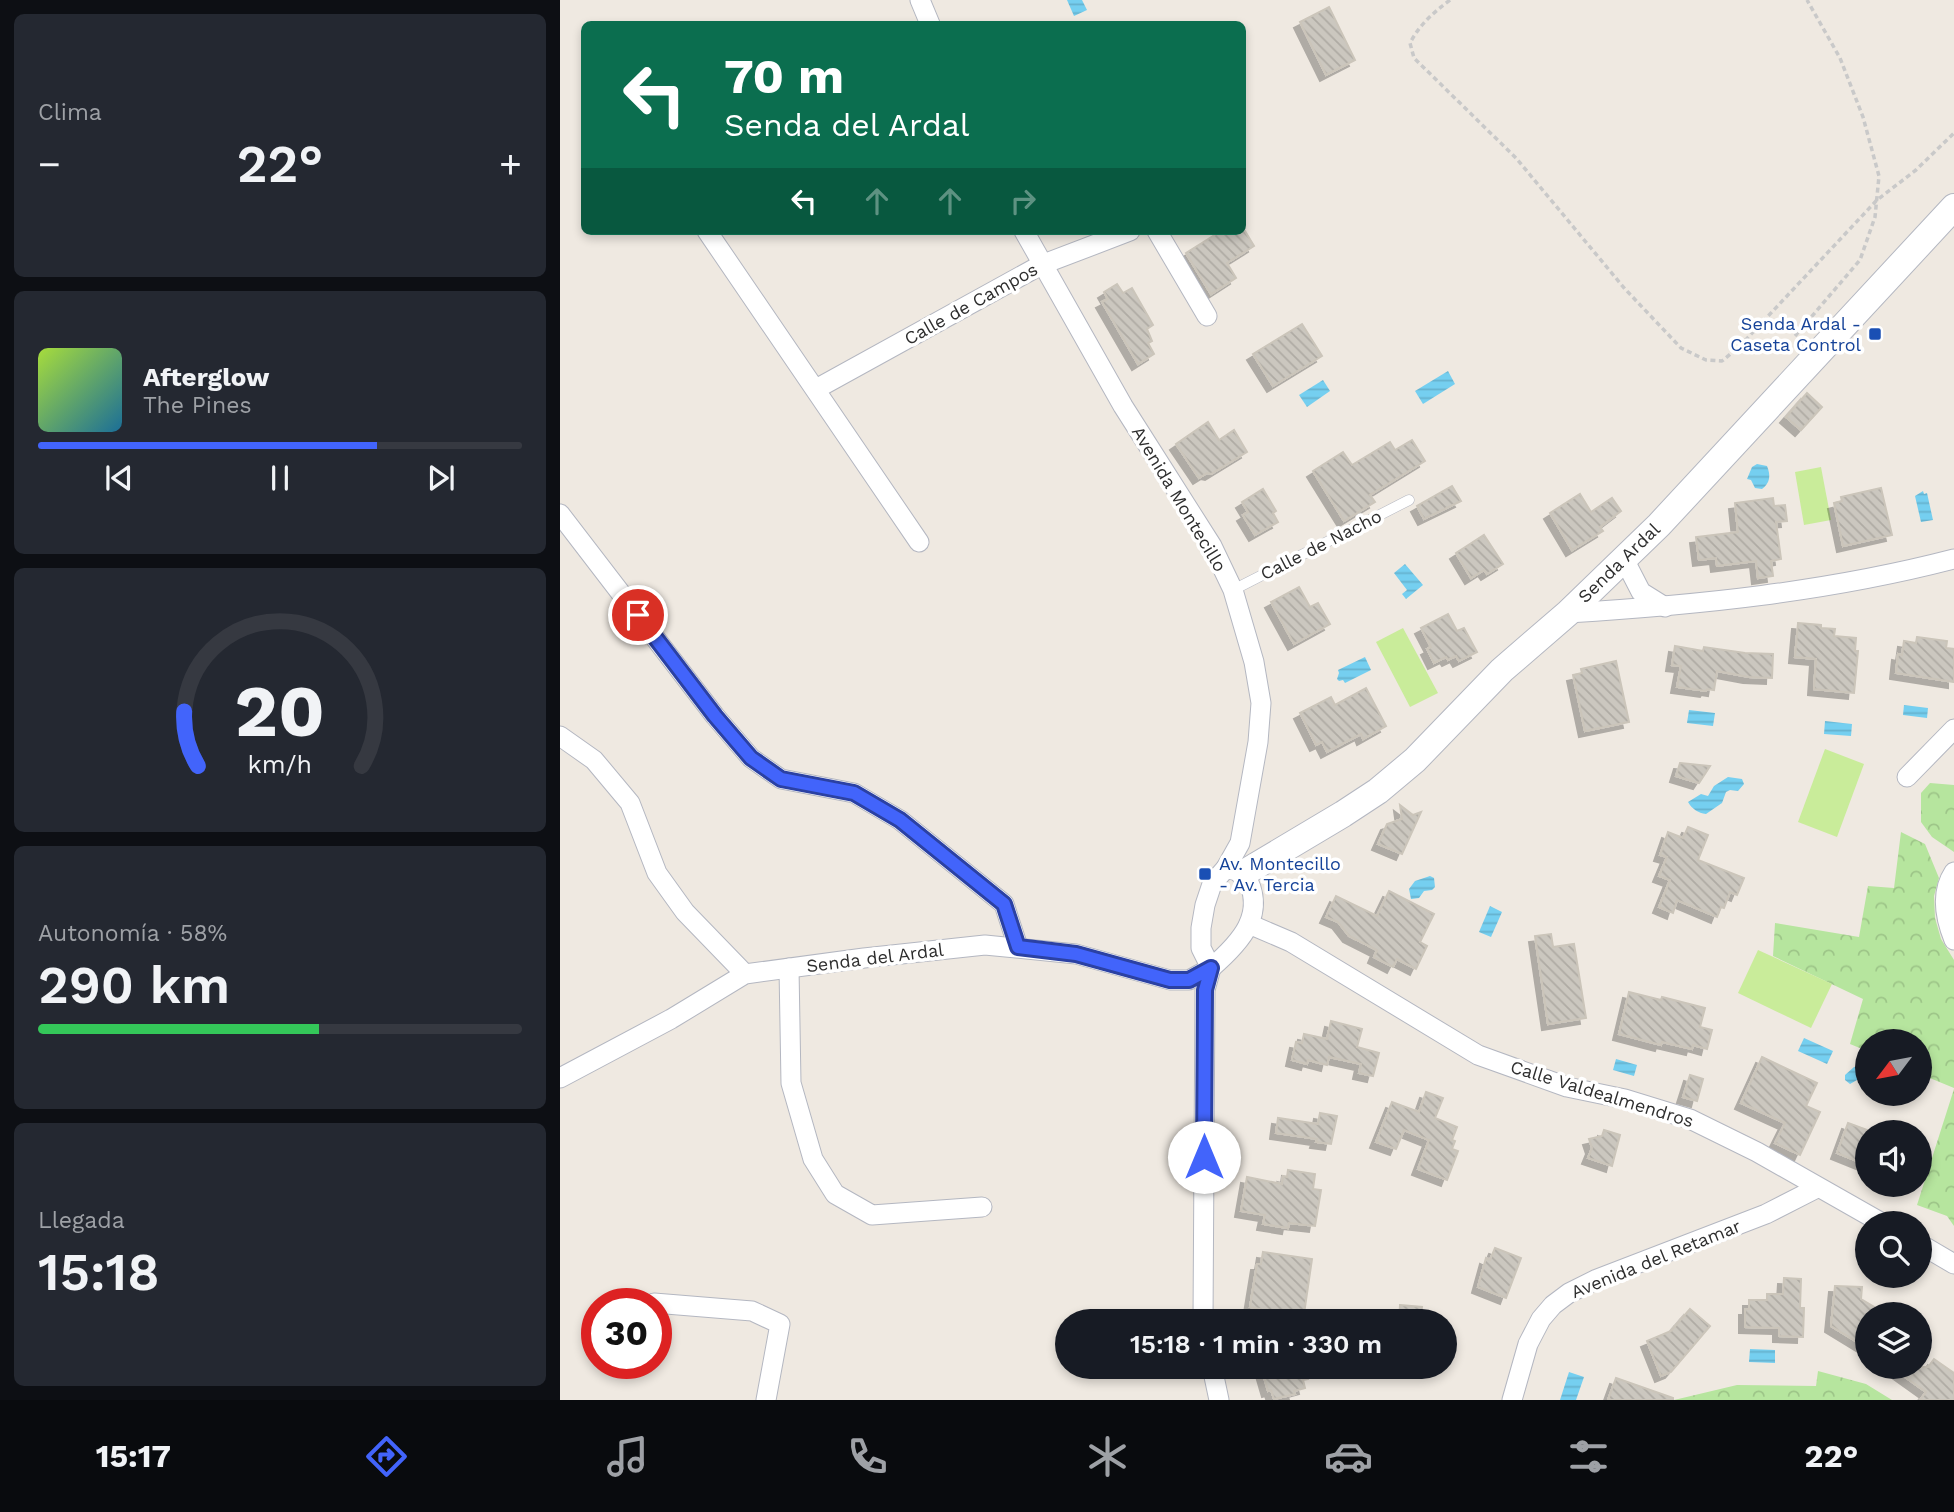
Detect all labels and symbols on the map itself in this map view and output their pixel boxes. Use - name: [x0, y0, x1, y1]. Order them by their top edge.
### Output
- street label: Calle de Campos: [900, 258, 1041, 349]
- place label: Senda Ardal - Caseta Control: [1730, 313, 1861, 355]
- marker: Senda Ardal - Caseta Control: [1867, 326, 1883, 342]
- street label: Avenida Montecillo: [1128, 422, 1231, 575]
- street label: Calle de Nacho: [1257, 505, 1385, 584]
- street label: Senda Ardal: [1573, 518, 1664, 607]
- pin: [608, 585, 668, 645]
- place label: Av. Montecillo - Av. Tercia: [1219, 853, 1341, 895]
- marker: Av. Montecillo - Av. Tercia: [1197, 866, 1213, 882]
- street label: Senda del Ardal: [805, 939, 945, 976]
- north arrow: [1855, 1029, 1932, 1106]
- street label: Calle Valdealmendros: [1508, 1056, 1696, 1131]
- position arrow: [1167, 1120, 1241, 1194]
- street label: Avenida del Retamar: [1568, 1215, 1744, 1302]
- speed limit sign: 30: [581, 1288, 672, 1379]

